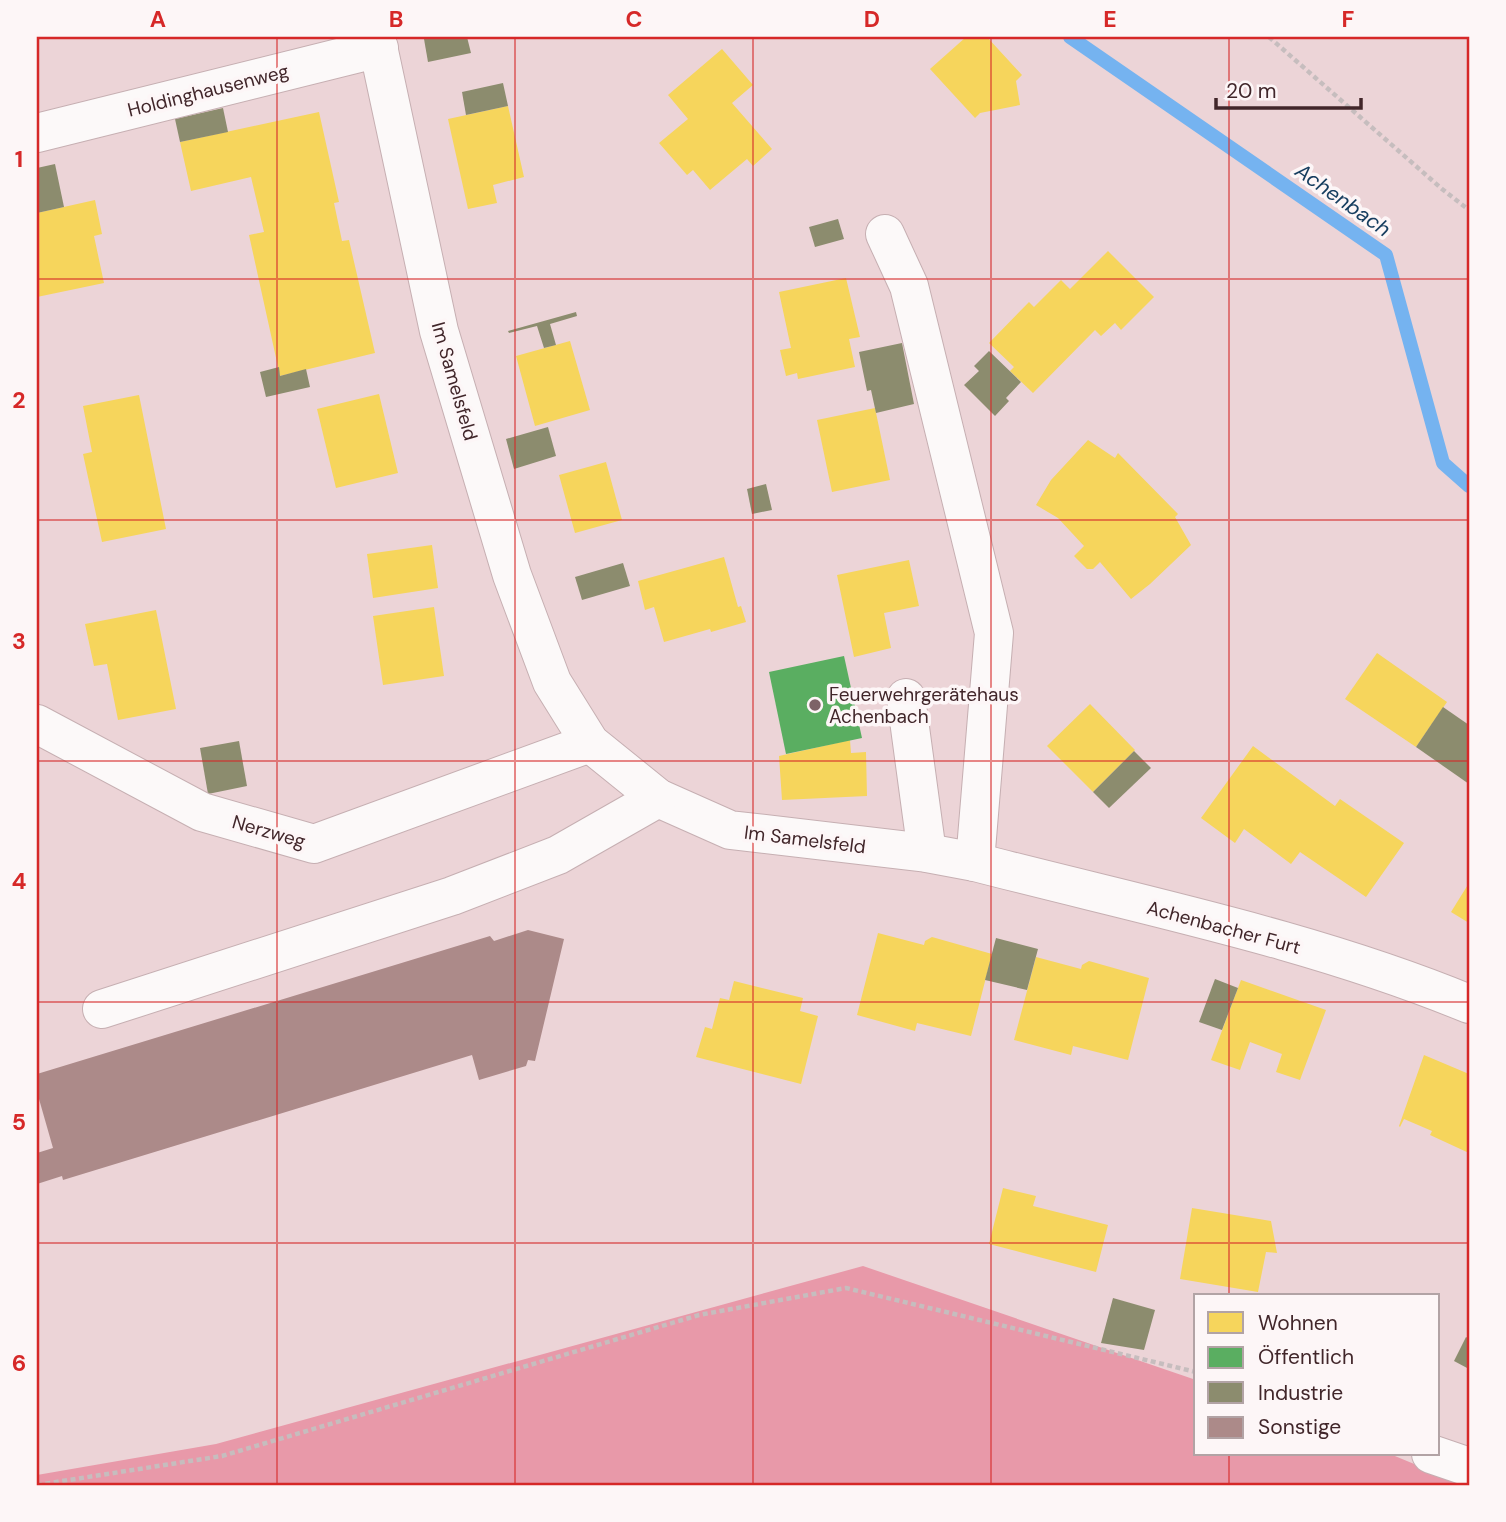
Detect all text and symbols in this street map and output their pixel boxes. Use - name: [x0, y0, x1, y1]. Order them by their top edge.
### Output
- text: A: [150, 4, 166, 34]
- text: B: [389, 4, 403, 34]
- text: C: [626, 4, 642, 34]
- text: D: [864, 4, 880, 34]
- text: E: [1103, 4, 1117, 34]
- text: F: [1342, 4, 1355, 34]
- street label: Holdinghausenweg: [125, 58, 292, 123]
- scale bar: [1216, 66, 1361, 110]
- text: 20 m: [1226, 77, 1277, 105]
- text: 1: [15, 144, 23, 174]
- water label: Achenbach: [1289, 156, 1396, 243]
- street label: Im Samelsfeld: [426, 319, 483, 443]
- text: 2: [12, 385, 26, 415]
- text: 3: [12, 626, 26, 656]
- place label: Feuerwehrgerätehaus Achenbach: [829, 682, 1019, 729]
- marker: Feuerwehrgerätehaus Achenbach: [807, 697, 823, 713]
- street label: Nerzweg: [229, 809, 309, 854]
- street label: Im Samelsfeld: [743, 820, 867, 859]
- text: 4: [12, 866, 27, 896]
- street label: Achenbacher Furt: [1144, 895, 1303, 960]
- text: 5: [12, 1107, 26, 1137]
- legend: [1194, 1294, 1440, 1456]
- text: Wohnen: [1258, 1309, 1338, 1337]
- text: Öffentlich: [1258, 1343, 1354, 1371]
- text: 6: [12, 1348, 26, 1378]
- text: Industrie: [1258, 1379, 1343, 1407]
- text: Sonstige: [1258, 1413, 1341, 1441]

